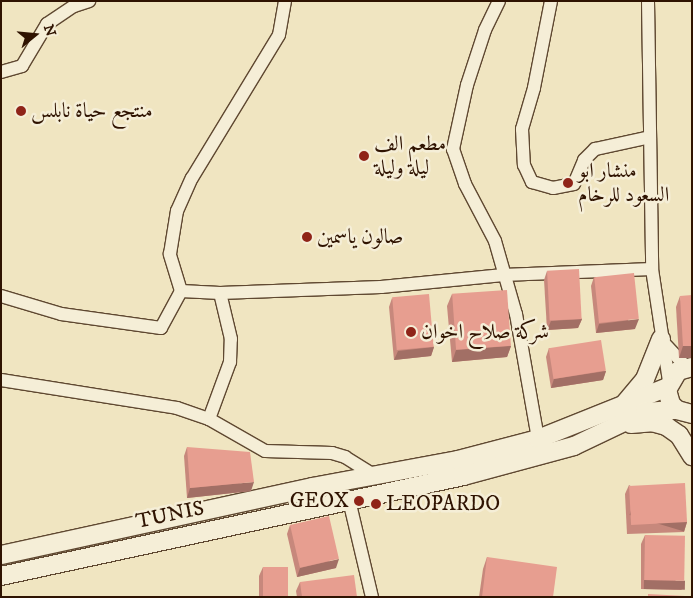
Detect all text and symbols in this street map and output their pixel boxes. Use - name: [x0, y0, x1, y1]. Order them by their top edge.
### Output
- north arrow: [10, 10, 60, 60]
- text: N: [39, 22, 60, 39]
- place label: منتجع حياة نابلس: [31, 98, 153, 124]
- marker: منتجع حياة نابلس: [15, 105, 27, 117]
- place label: مطعم الف ليلة وليلة: [374, 131, 446, 181]
- marker: مطعم الف ليلة وليلة: [358, 150, 370, 162]
- place label: منشار ابو السعود للرخام: [578, 158, 669, 208]
- marker: منشار ابو السعود للرخام: [562, 177, 574, 189]
- place label: صالون ياسمين: [317, 224, 403, 250]
- marker: صالون ياسمين: [301, 231, 313, 243]
- place label: شركة صلاح اخوان: [421, 319, 549, 345]
- marker: شركة صلاح اخوان: [405, 326, 417, 338]
- place label: GEOX: [290, 488, 349, 514]
- place label: LEOPARDO: [386, 491, 500, 517]
- street label: TUNIS: [134, 495, 206, 535]
- marker: GEOX: [353, 495, 365, 507]
- marker: LEOPARDO: [370, 498, 382, 510]

